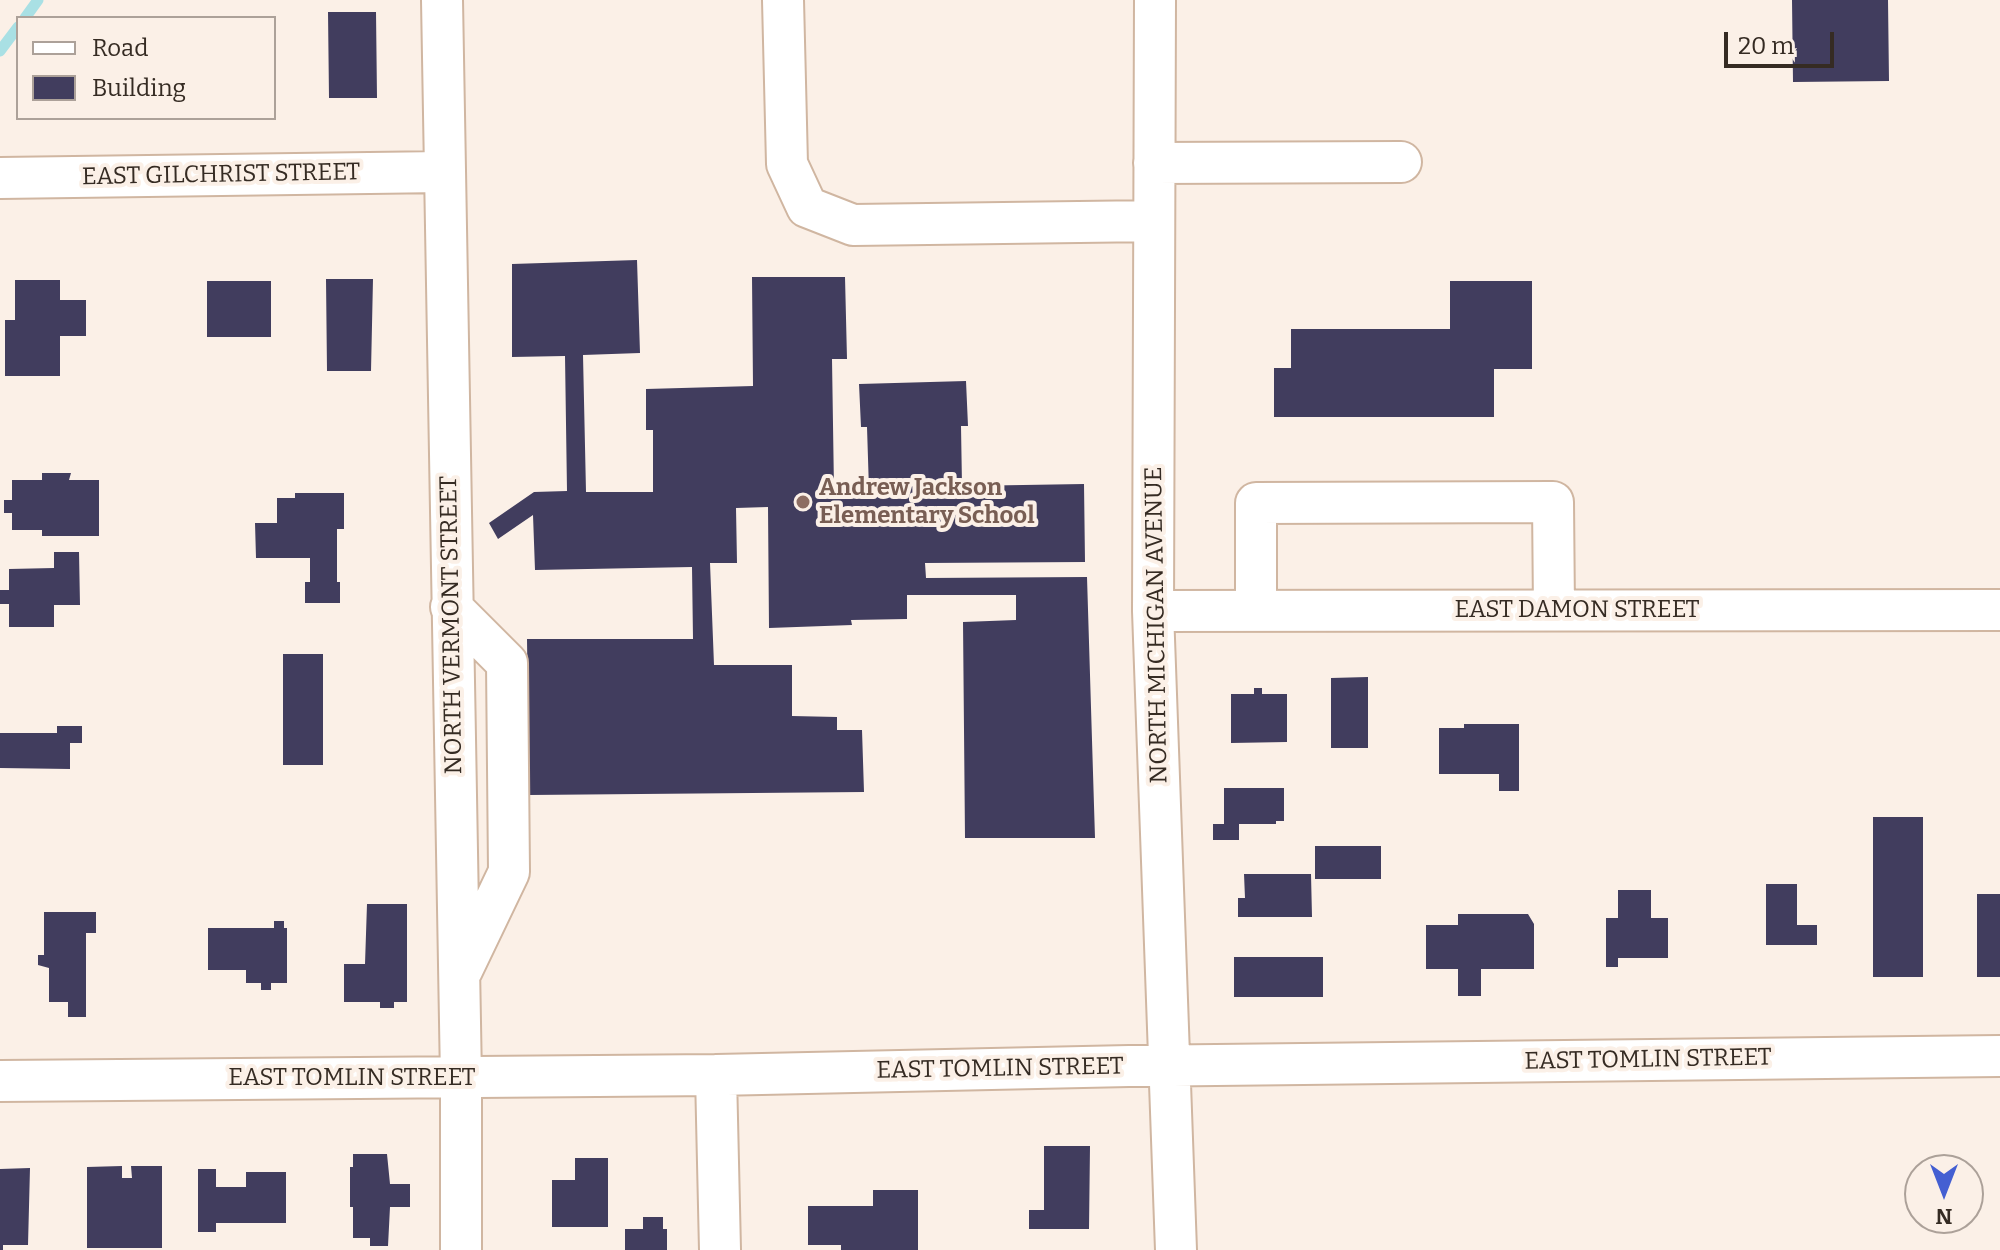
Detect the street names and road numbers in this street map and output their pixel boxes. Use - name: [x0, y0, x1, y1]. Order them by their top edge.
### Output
- street label: EAST GILCHRIST STREET: [82, 158, 360, 192]
- street label: NORTH MICHIGAN AVENUE: [1140, 466, 1174, 784]
- street label: NORTH VERMONT STREET: [435, 475, 469, 775]
- street label: EAST DAMON STREET: [1454, 596, 1700, 624]
- street label: EAST TOMLIN STREET: [1524, 1043, 1772, 1077]
- street label: EAST TOMLIN STREET: [876, 1052, 1124, 1086]
- street label: EAST TOMLIN STREET: [228, 1064, 476, 1092]

